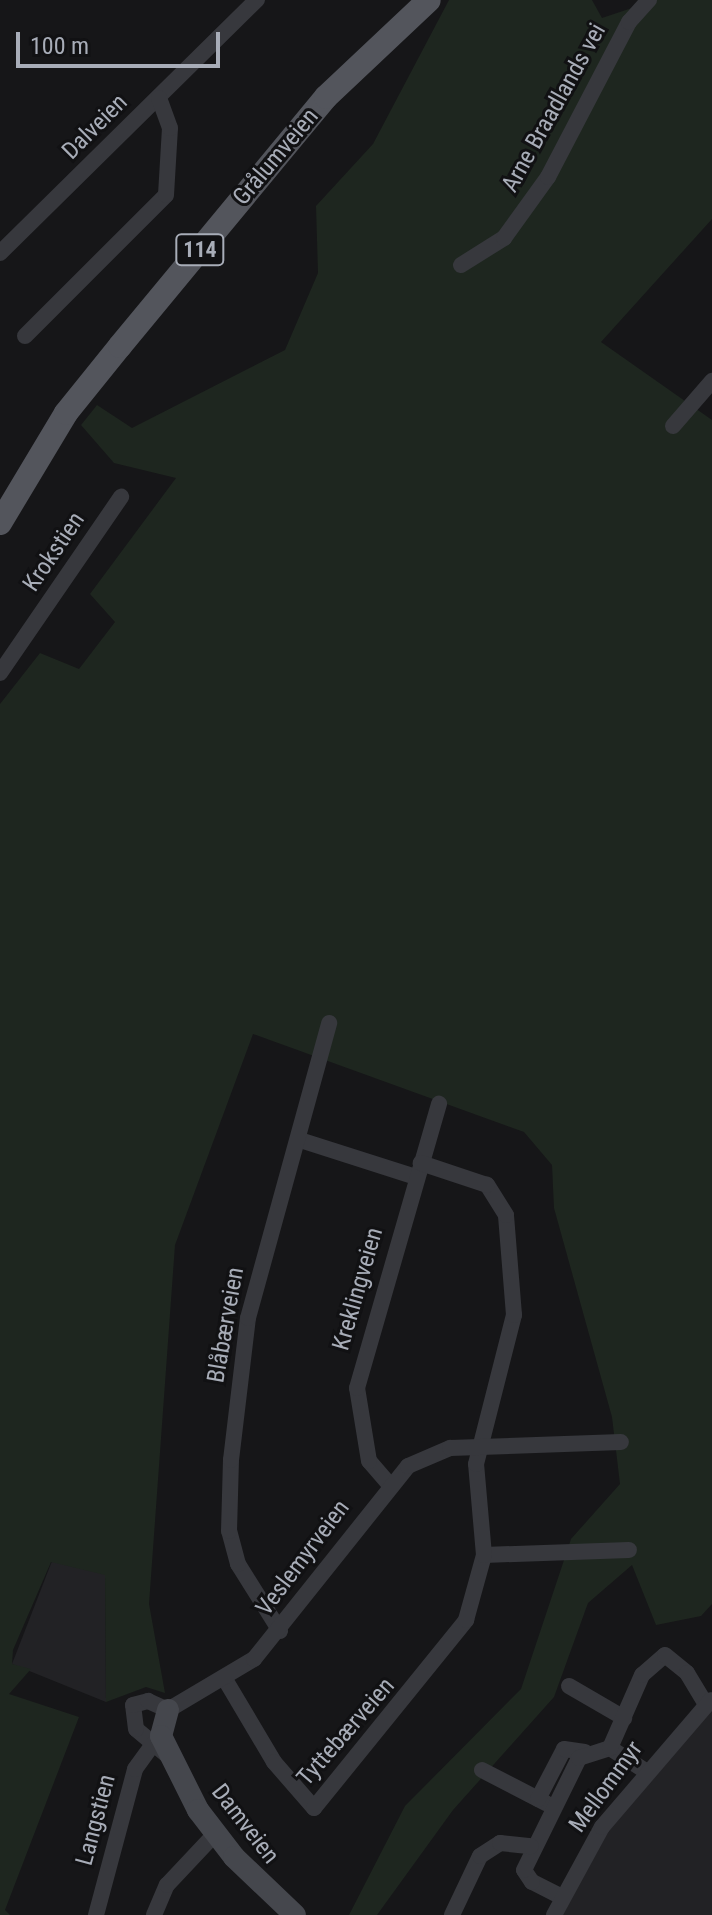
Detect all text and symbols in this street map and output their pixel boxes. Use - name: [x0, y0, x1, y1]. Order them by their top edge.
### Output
- scale bar: [20, 16, 224, 66]
- street label: Arne Braadlands vei: [496, 19, 612, 197]
- text: 100 m: [30, 32, 89, 60]
- street label: Dalveien: [56, 88, 134, 166]
- street label: Grålumveien: [227, 103, 325, 211]
- road number: 114: [174, 232, 226, 268]
- street label: Krokstien: [17, 507, 91, 597]
- street label: Kreklingveien: [327, 1224, 389, 1354]
- street label: Blåbærveien: [202, 1265, 250, 1385]
- street label: Veslemyrveien: [250, 1495, 356, 1621]
- street label: Tyttebærveien: [291, 1672, 401, 1792]
- street label: Mellommyr: [563, 1736, 649, 1838]
- street label: Langstien: [70, 1771, 122, 1869]
- street label: Damveien: [205, 1778, 285, 1870]

